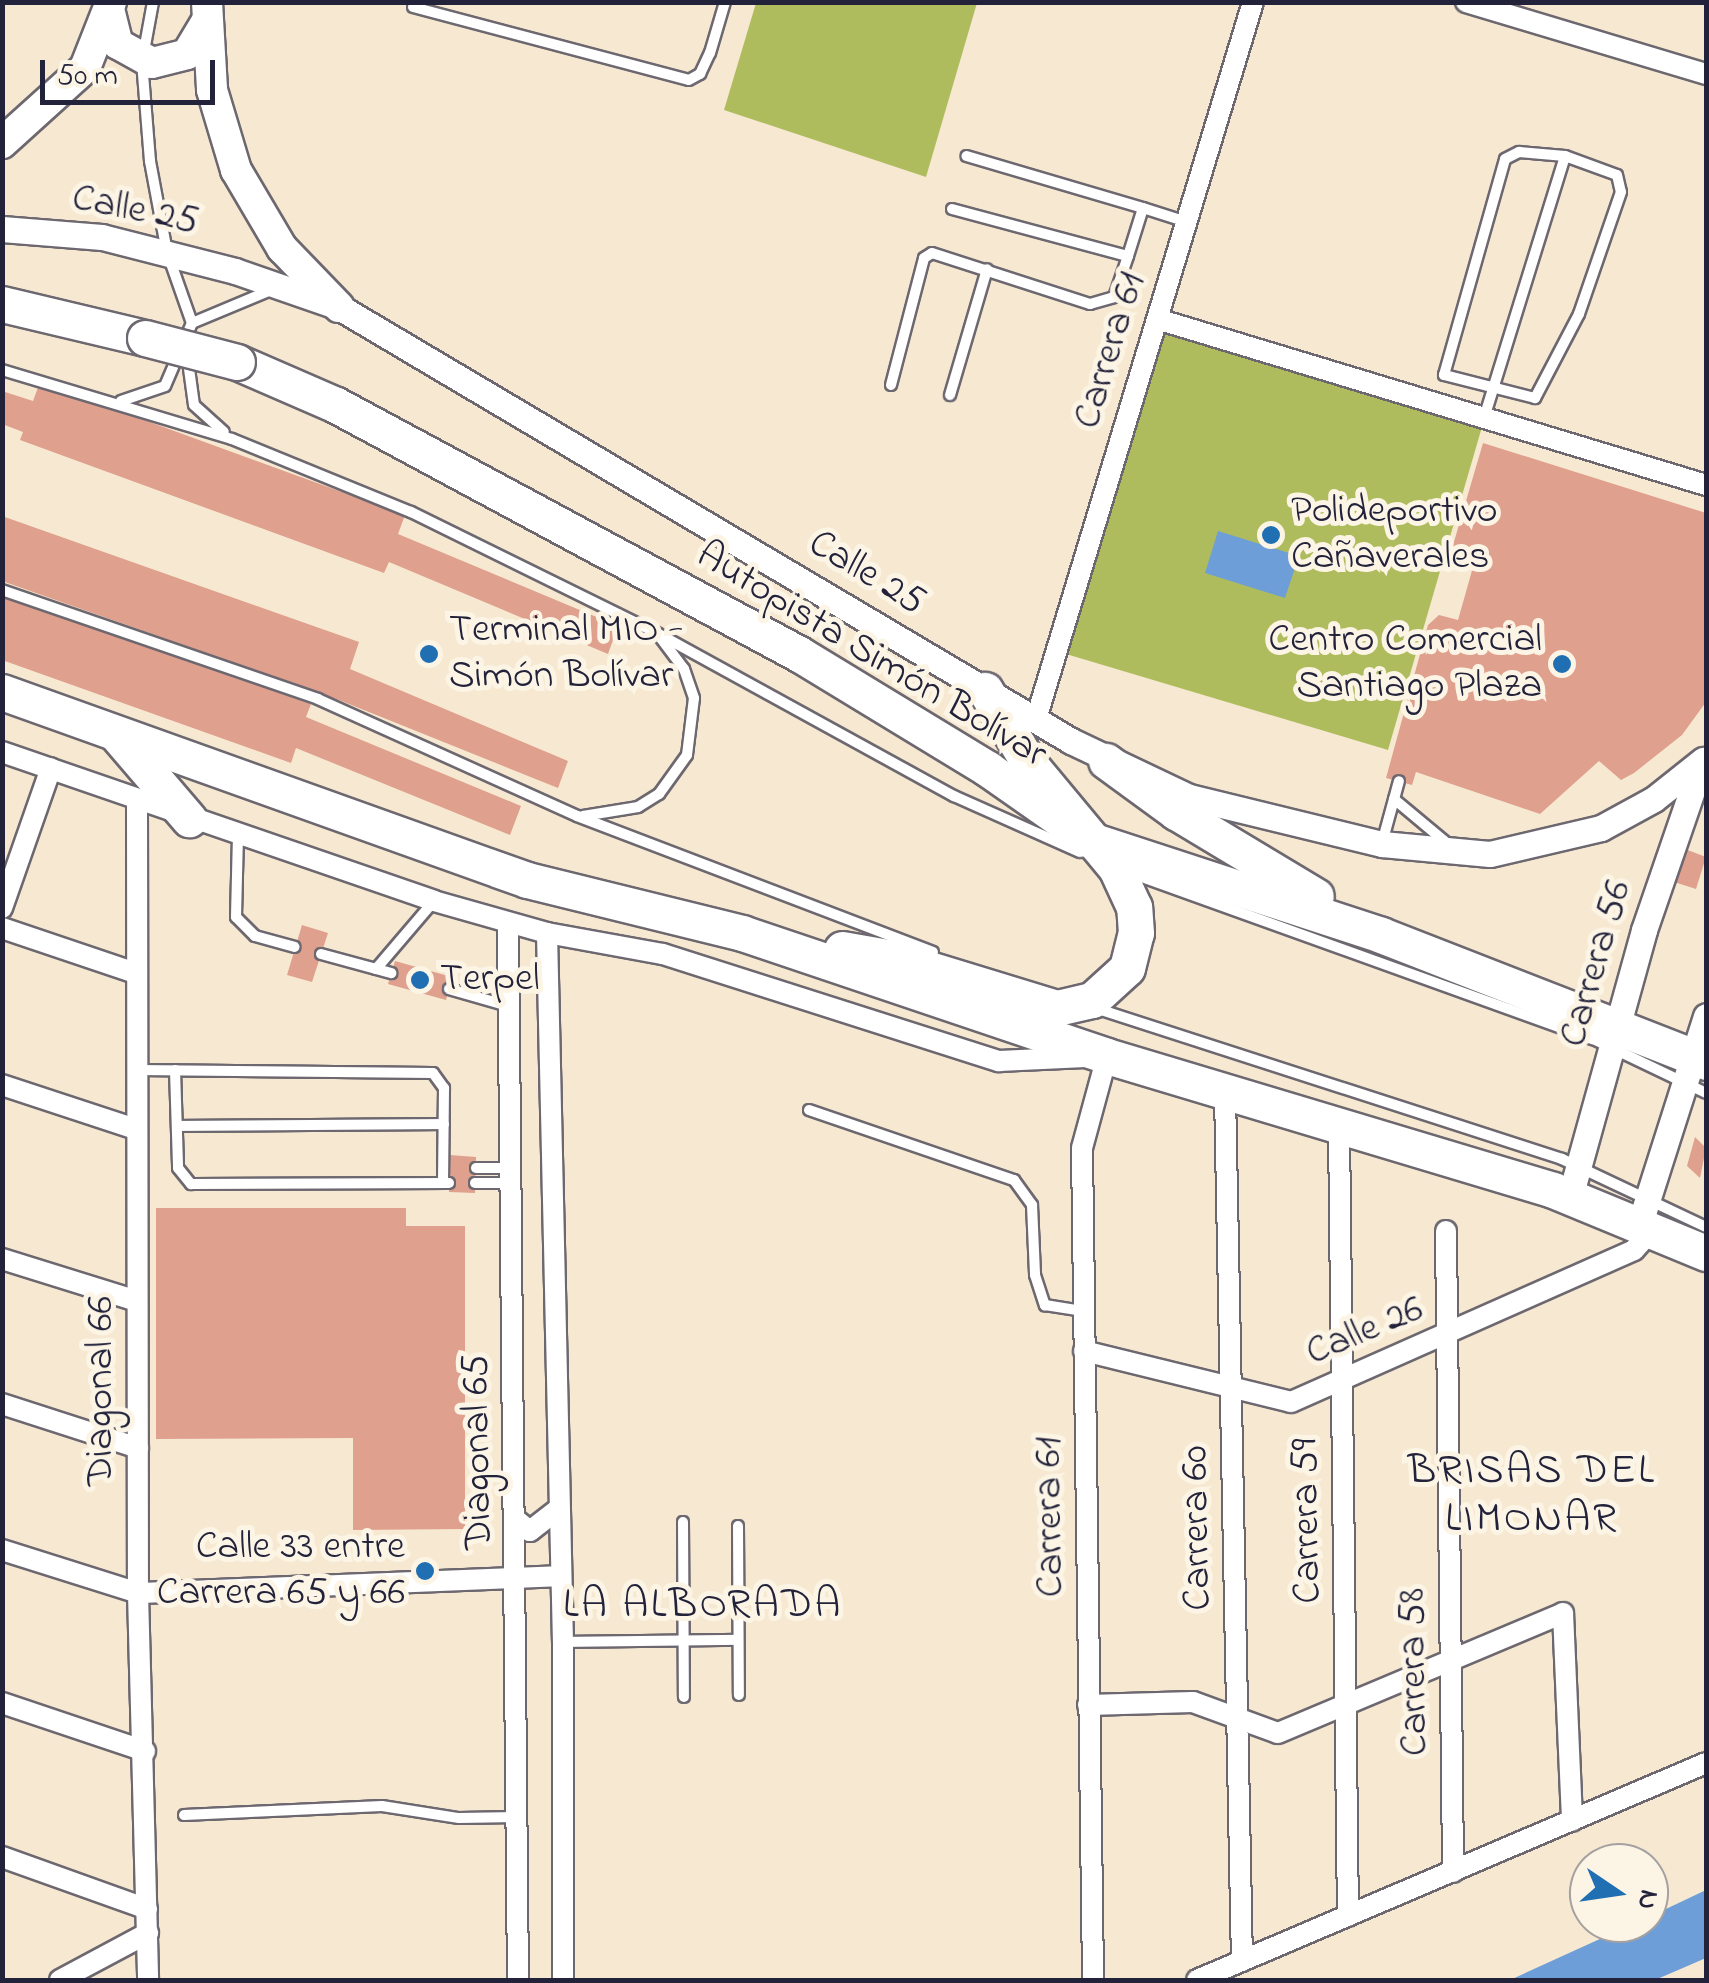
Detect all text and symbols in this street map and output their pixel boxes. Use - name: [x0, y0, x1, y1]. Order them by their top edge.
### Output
- scale bar: [45, 40, 220, 102]
- text: 50 m: [57, 55, 118, 99]
- street label: Calle 25: [68, 175, 202, 247]
- street label: Carrera 61: [1065, 267, 1157, 435]
- place label: Polideportivo Cañaverales: [1291, 488, 1498, 582]
- street label: Calle 25: [799, 521, 933, 627]
- marker: Polideportivo Cañaverales: [1260, 524, 1282, 546]
- street label: Autopista Simón Bolívar: [687, 532, 1055, 780]
- place label: Terminal MIO - Simón Bolívar: [449, 607, 683, 701]
- place label: Centro Comercial Santiago Plaza: [1268, 617, 1542, 711]
- marker: Terminal MIO - Simón Bolívar: [418, 643, 440, 665]
- marker: Centro Comercial Santiago Plaza: [1551, 653, 1573, 675]
- street label: Carrera 56: [1550, 875, 1644, 1053]
- place label: Terpel: [440, 956, 540, 1004]
- marker: Terpel: [409, 969, 431, 991]
- street label: Calle 26: [1299, 1286, 1431, 1378]
- street label: Diagonal 66: [78, 1296, 126, 1486]
- street label: Diagonal 65: [453, 1354, 505, 1550]
- street label: Carrera 61: [1026, 1436, 1076, 1598]
- street label: Carrera 59: [1283, 1438, 1333, 1604]
- street label: Carrera 60: [1173, 1445, 1223, 1611]
- district label: BRISAS DEL LIMONAR: [1408, 1447, 1656, 1545]
- place label: Calle 33 entre Carrera 65 y 66: [157, 1524, 405, 1618]
- marker: Calle 33 entre Carrera 65 y 66: [414, 1560, 436, 1582]
- district label: LA ALBORADA: [563, 1581, 843, 1631]
- street label: Carrera 58: [1390, 1588, 1440, 1756]
- north arrow: [1569, 1843, 1669, 1943]
- text: N: [1625, 1886, 1669, 1913]

